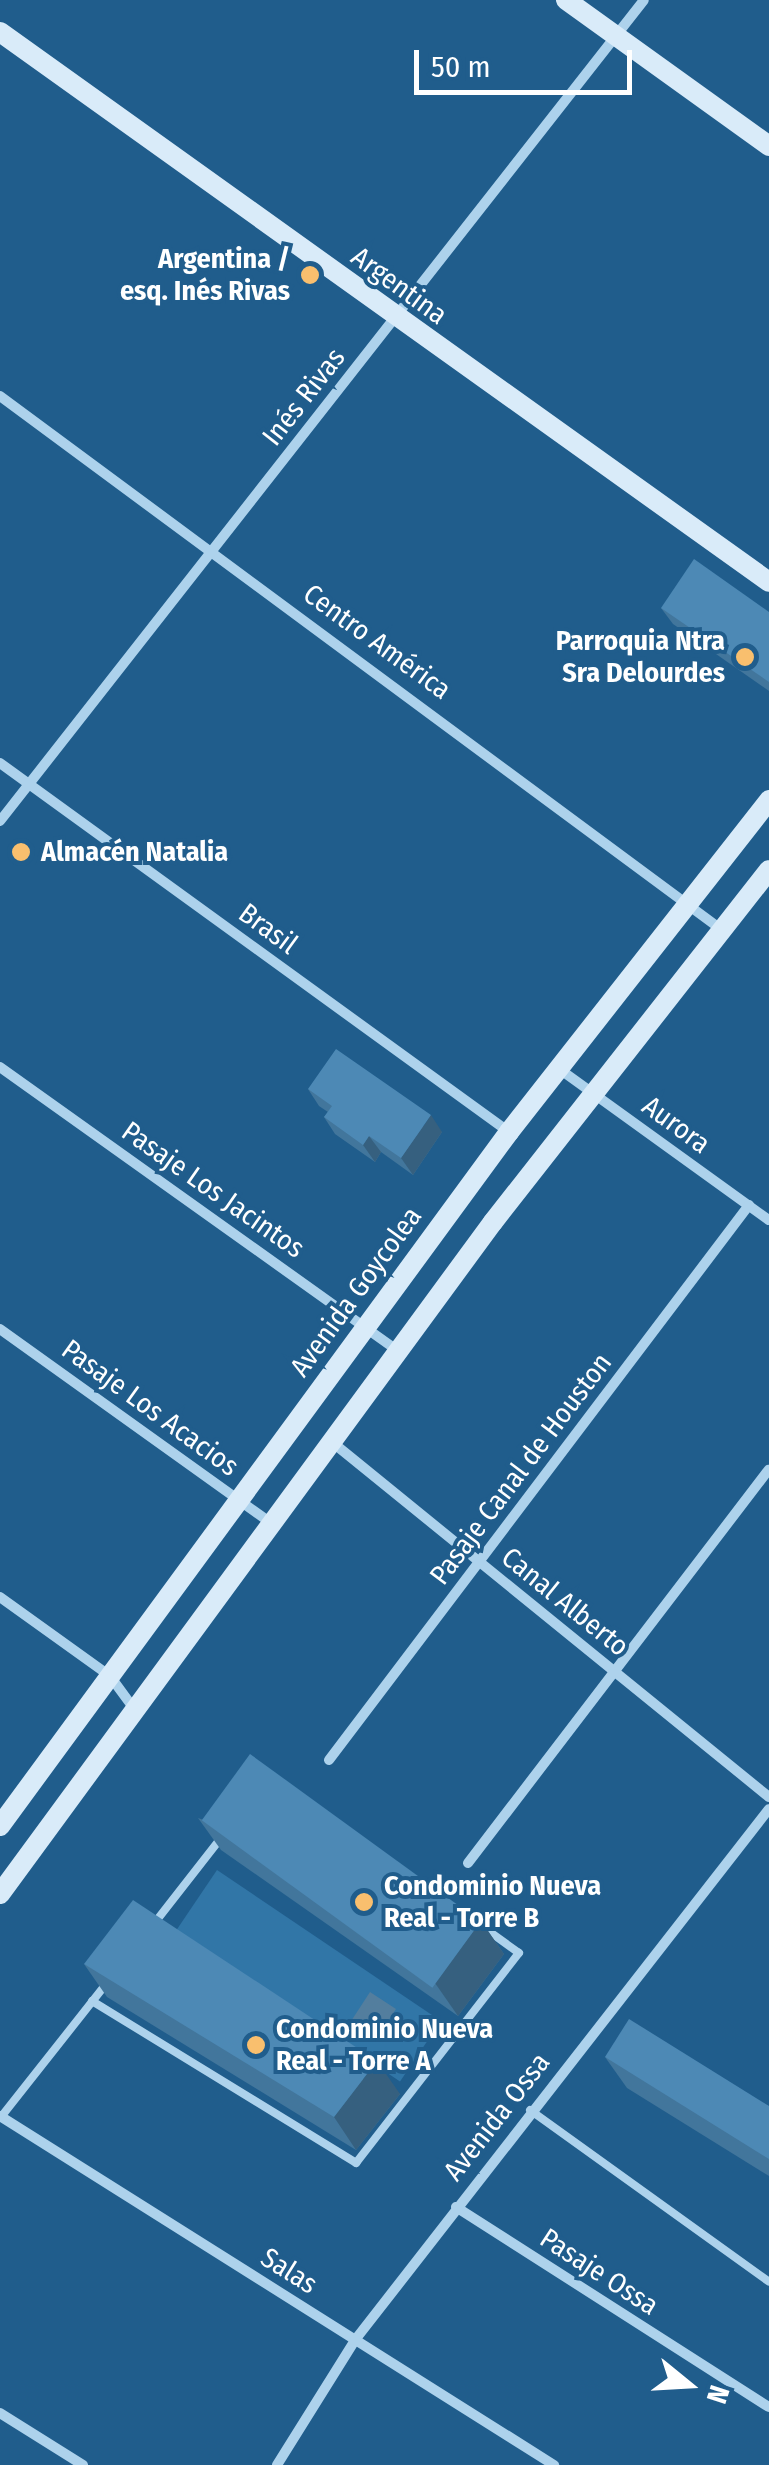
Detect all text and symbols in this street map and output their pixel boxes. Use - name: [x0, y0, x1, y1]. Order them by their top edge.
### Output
- scale bar: [419, 30, 636, 92]
- text: 50 m: [431, 49, 491, 85]
- street label: Argentina: [345, 240, 453, 332]
- place label: Argentina / esq. Inés Rivas: [120, 242, 290, 308]
- marker: Argentina / esq. Inés Rivas: [299, 264, 321, 286]
- street label: Inés Rivas: [256, 342, 352, 452]
- street label: Centro América: [297, 577, 457, 707]
- place label: Parroquia Ntra Sra Delourdes: [556, 624, 725, 690]
- marker: Parroquia Ntra Sra Delourdes: [734, 646, 756, 668]
- place label: Almacén Natalia: [41, 835, 228, 869]
- marker: Almacén Natalia: [10, 841, 32, 863]
- street label: Brasil: [232, 897, 304, 961]
- street label: Aurora: [635, 1089, 717, 1161]
- street label: Pasaje Los Jacintos: [115, 1115, 311, 1265]
- street label: Avenida Goycolea: [283, 1200, 429, 1384]
- street label: Pasaje Los Acacios: [55, 1333, 245, 1483]
- street label: Pasaje Canal de Houston: [423, 1347, 619, 1591]
- street label: Canal Alberto: [495, 1541, 635, 1663]
- place label: Condominio Nueva Real - Torre B: [384, 1869, 601, 1935]
- marker: Condominio Nueva Real - Torre B: [353, 1891, 375, 1913]
- place label: Condominio Nueva Real - Torre A: [276, 2012, 493, 2078]
- marker: Condominio Nueva Real - Torre A: [245, 2034, 267, 2056]
- street label: Avenida Ossa: [437, 2046, 557, 2188]
- street label: Pasaje Ossa: [534, 2221, 664, 2323]
- street label: Salas: [255, 2241, 323, 2301]
- north arrow: [639, 2335, 739, 2435]
- text: N: [700, 2381, 736, 2408]

